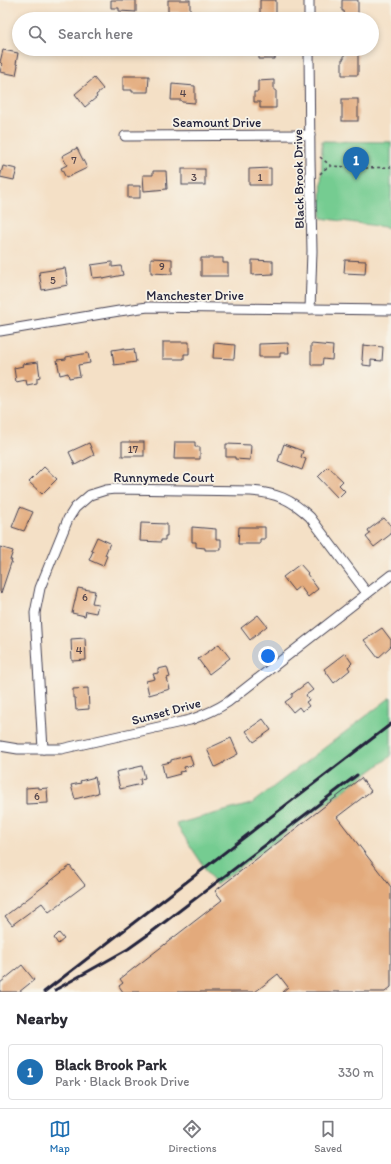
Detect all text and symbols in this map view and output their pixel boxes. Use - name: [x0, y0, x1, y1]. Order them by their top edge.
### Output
- search box: [12, 12, 379, 56]
- icon: search: [26, 23, 48, 45]
- text: Search here: [58, 25, 133, 43]
- house number: 4: [180, 87, 187, 100]
- street label: Seamount Drive: [173, 115, 261, 130]
- street label: Black Brook Drive: [290, 129, 307, 229]
- pin: 1: [343, 147, 369, 180]
- house number: 7: [71, 154, 77, 167]
- house number: 3: [191, 171, 197, 184]
- house number: 1: [257, 171, 263, 184]
- house number: 9: [159, 260, 165, 273]
- house number: 5: [50, 274, 56, 287]
- street label: Manchester Drive: [146, 288, 244, 303]
- house number: 17: [128, 443, 139, 456]
- street label: Runnymede Court: [114, 470, 215, 485]
- house number: 6: [82, 591, 88, 604]
- house number: 4: [76, 644, 83, 657]
- your location: [258, 646, 278, 666]
- street label: Sunset Drive: [130, 695, 202, 728]
- house number: 6: [34, 790, 40, 803]
- text: Nearby: [16, 1008, 68, 1028]
- text: Black Brook Park: [55, 1056, 167, 1074]
- text: 1: [27, 1065, 33, 1080]
- text: 330 m: [338, 1065, 374, 1080]
- text: Park · Black Brook Drive: [55, 1074, 189, 1089]
- tab: Map: [49, 1118, 71, 1155]
- tab: Directions: [168, 1118, 217, 1155]
- tab: Saved: [314, 1118, 342, 1155]

